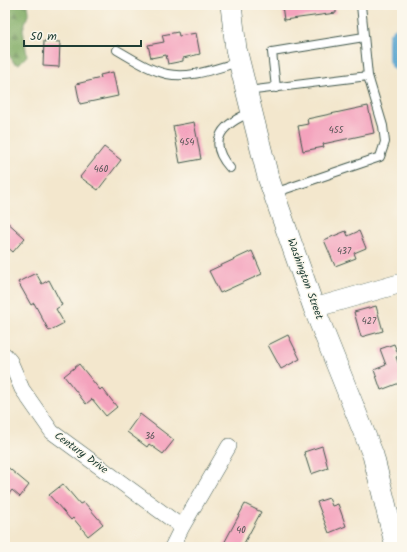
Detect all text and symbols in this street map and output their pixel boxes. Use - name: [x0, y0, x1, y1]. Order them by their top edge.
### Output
- scale bar: [24, 22, 141, 48]
- text: 50 m: [30, 27, 57, 46]
- house number: 455: [329, 123, 344, 138]
- house number: 454: [180, 135, 194, 150]
- house number: 460: [94, 162, 109, 177]
- street label: Washington Street: [282, 236, 328, 323]
- house number: 437: [337, 244, 352, 259]
- house number: 427: [362, 314, 377, 329]
- street label: Century Drive: [50, 427, 112, 479]
- house number: 36: [145, 429, 155, 444]
- house number: 40: [236, 523, 246, 538]

